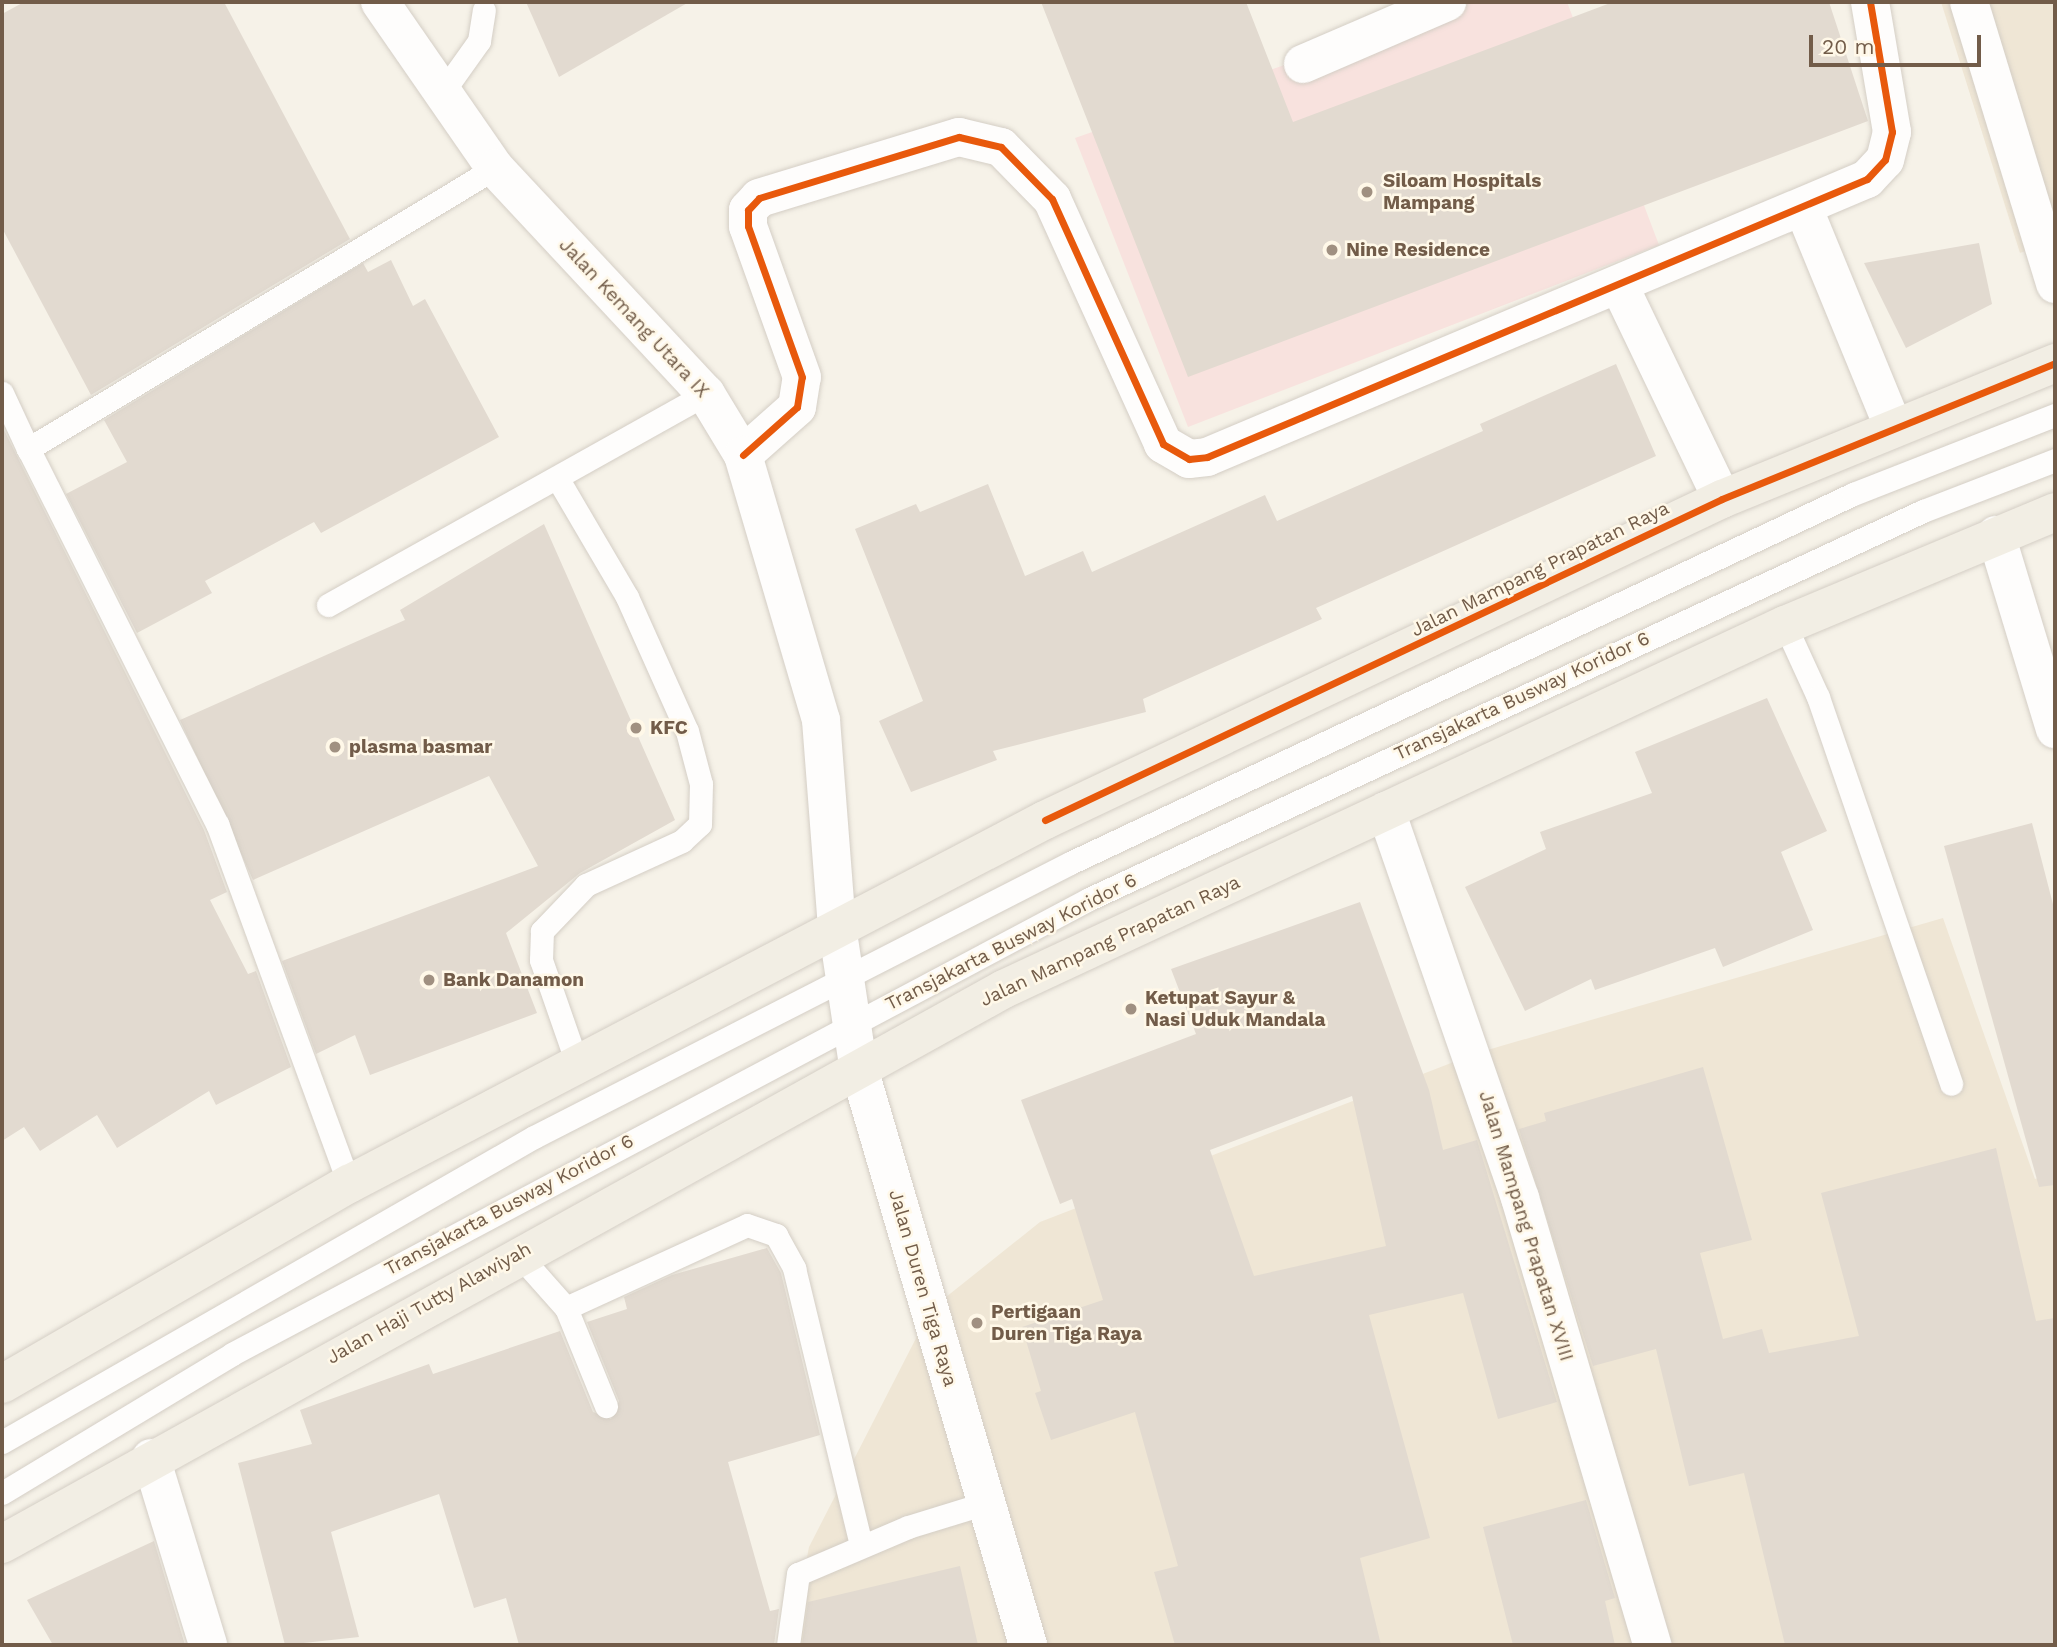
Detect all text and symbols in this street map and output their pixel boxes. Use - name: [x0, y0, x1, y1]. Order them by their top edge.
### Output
- scale bar: [1812, 21, 1983, 65]
- text: 20 m: [1822, 34, 1874, 59]
- place label: Siloam Hospitals Mampang: [1383, 170, 1541, 214]
- marker: Siloam Hospitals Mampang: [1357, 182, 1377, 202]
- street label: Jalan Kemang Utara IX: [554, 234, 714, 402]
- place label: Nine Residence: [1346, 239, 1490, 261]
- marker: Nine Residence: [1324, 242, 1340, 258]
- street label: Jalan Mampang Prapatan Raya: [1407, 496, 1673, 642]
- street label: Transjakarta Busway Koridor 6: [1390, 626, 1654, 766]
- place label: KFC: [650, 717, 688, 739]
- marker: KFC: [628, 720, 644, 736]
- place label: plasma basmar: [349, 736, 493, 758]
- marker: plasma basmar: [327, 739, 343, 755]
- street label: Transjakarta Busway Koridor 6: [881, 868, 1141, 1016]
- street label: Jalan Mampang Prapatan Raya: [976, 871, 1244, 1011]
- place label: Bank Danamon: [443, 969, 584, 991]
- marker: Bank Danamon: [421, 972, 437, 988]
- place label: Ketupat Sayur & Nasi Uduk Mandala: [1145, 987, 1326, 1031]
- marker: Ketupat Sayur & Nasi Uduk Mandala: [1123, 1001, 1139, 1017]
- street label: Jalan Mampang Prapatan XVIII: [1474, 1088, 1578, 1364]
- street label: Transjakarta Busway Koridor 6: [380, 1129, 638, 1281]
- street label: Jalan Duren Tiga Raya: [884, 1186, 962, 1390]
- street label: Jalan Haji Tutty Alawiyah: [322, 1237, 536, 1369]
- place label: Pertigaan Duren Tiga Raya: [991, 1301, 1142, 1345]
- marker: Pertigaan Duren Tiga Raya: [969, 1315, 985, 1331]

